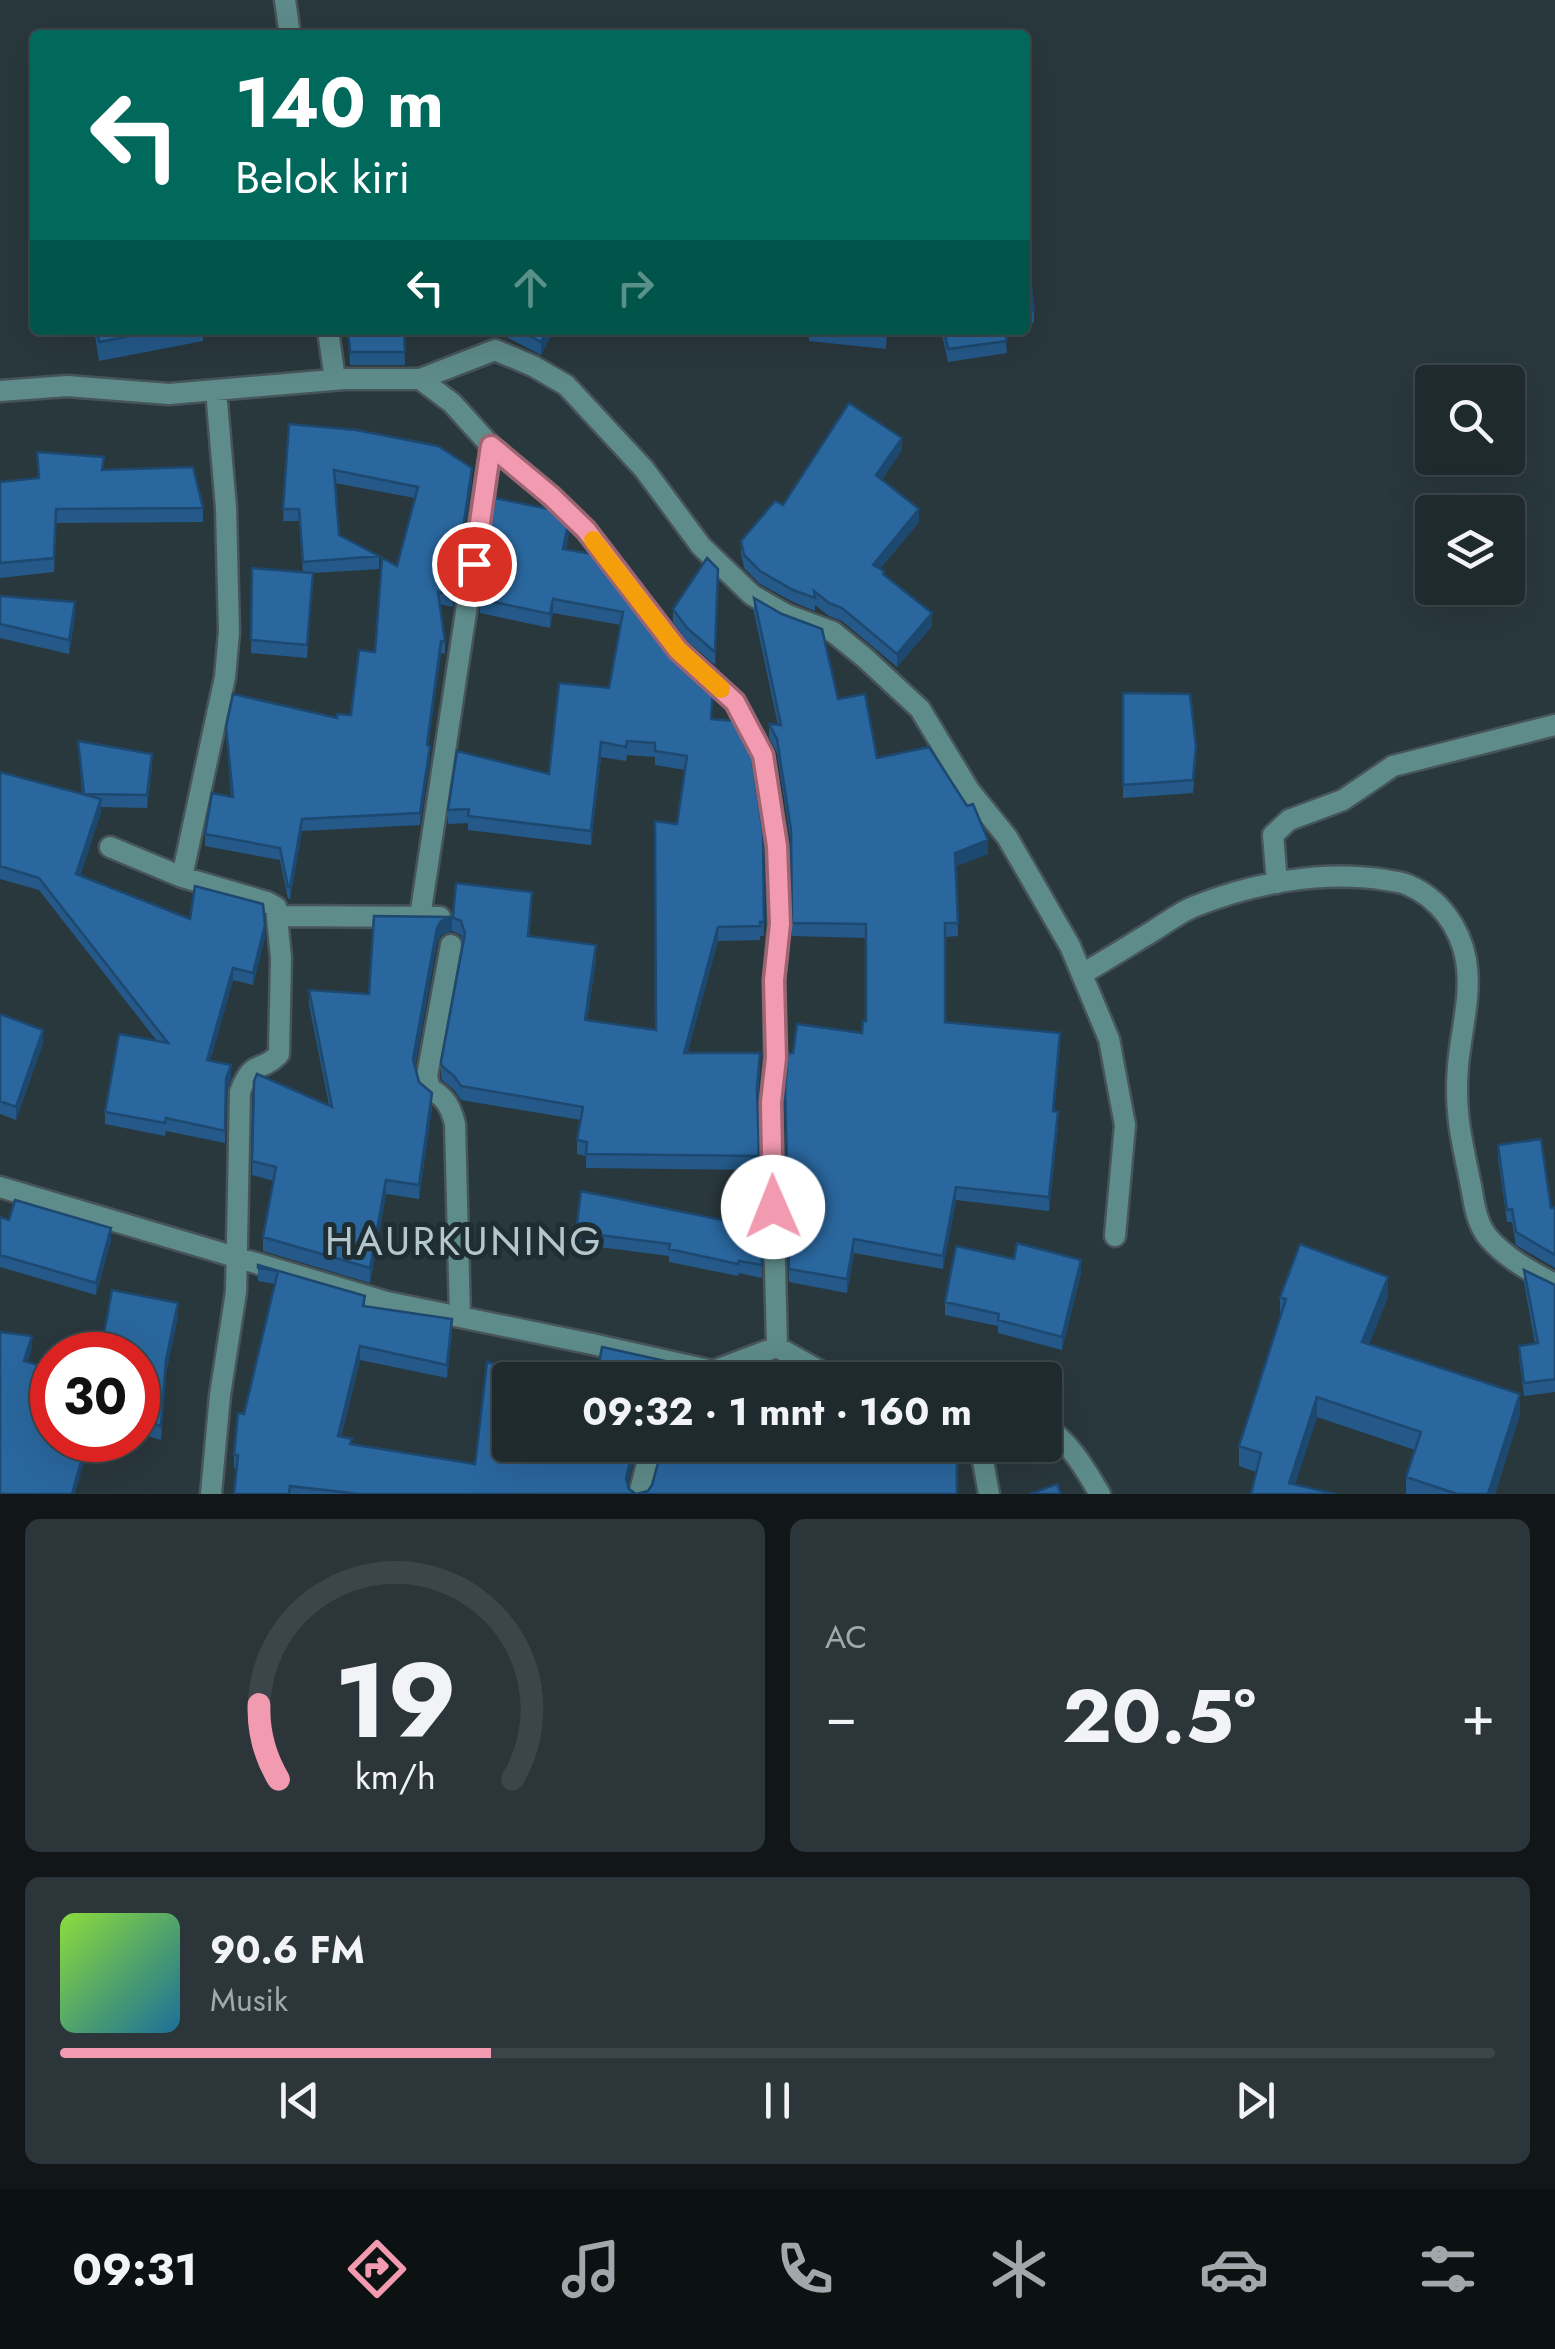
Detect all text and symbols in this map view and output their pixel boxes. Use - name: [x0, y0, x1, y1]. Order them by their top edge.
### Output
- text: 140 m: [235, 52, 444, 153]
- icon: left: [70, 70, 200, 200]
- text: Belok kiri: [235, 145, 410, 210]
- icon: left: [398, 260, 453, 315]
- icon: ahead: [503, 260, 558, 315]
- icon: right: [608, 260, 663, 315]
- map controls: [1415, 365, 1525, 605]
- button: search: [1415, 365, 1525, 475]
- button: layers: [1415, 495, 1525, 605]
- pin: [432, 522, 517, 607]
- icon: arrive: [447, 537, 502, 592]
- position arrow: [721, 1155, 825, 1259]
- district label: HAURKUNING: [325, 1212, 603, 1270]
- speed limit sign: 30: [30, 1332, 160, 1462]
- text: 09:32 · 1 mnt · 160 m: [582, 1384, 972, 1439]
- text: AC: [825, 1614, 867, 1660]
- text: 19: [334, 1626, 456, 1776]
- text: 20.5°: [1062, 1662, 1256, 1770]
- text: −: [825, 1676, 857, 1756]
- text: +: [1461, 1676, 1495, 1756]
- text: km/h: [355, 1751, 435, 1802]
- text: 90.6 FM: [210, 1922, 365, 1977]
- text: Musik: [210, 1977, 288, 2023]
- icon: previous: [272, 2073, 327, 2128]
- icon: pause: [750, 2073, 805, 2128]
- icon: next: [1228, 2073, 1283, 2128]
- icon: directions: [342, 2234, 412, 2304]
- icon: music: [556, 2234, 626, 2304]
- icon: phone: [770, 2234, 840, 2304]
- icon: climate: [984, 2234, 1054, 2304]
- icon: car: [1199, 2234, 1269, 2304]
- icon: filters: [1413, 2234, 1483, 2304]
- text: 09:31: [72, 2237, 197, 2302]

